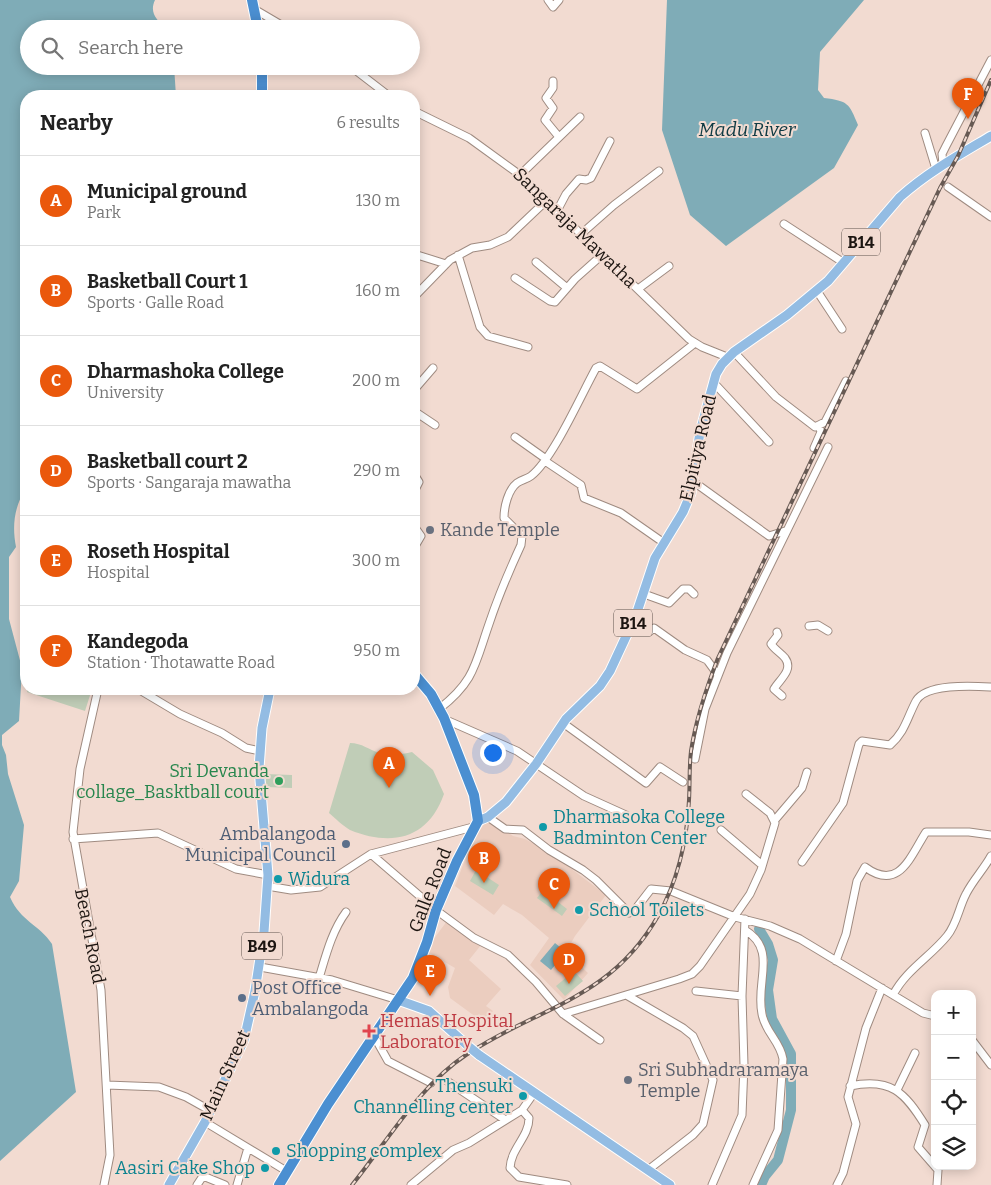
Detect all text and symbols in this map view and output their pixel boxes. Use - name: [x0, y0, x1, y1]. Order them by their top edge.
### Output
- search box: [20, 20, 420, 75]
- icon: search: [38, 34, 66, 62]
- text: Search here: [78, 36, 183, 59]
- pin: F: [952, 78, 984, 119]
- text: Nearby: [40, 110, 113, 136]
- text: 6 results: [337, 113, 400, 132]
- water label: Madu River: [698, 118, 797, 141]
- street label: Sangaraja Mawatha: [509, 163, 641, 293]
- text: Municipal ground: [87, 180, 247, 203]
- text: A: [50, 191, 62, 210]
- text: 130 m: [356, 191, 400, 210]
- text: Park: [87, 203, 121, 222]
- road number: B14: [842, 228, 880, 256]
- text: Basketball Court 1: [87, 270, 247, 293]
- text: B: [51, 281, 61, 300]
- text: 160 m: [355, 281, 400, 300]
- text: Sports · Galle Road: [87, 293, 224, 312]
- text: Dharmashoka College: [87, 360, 284, 383]
- text: C: [51, 371, 61, 390]
- text: 200 m: [352, 371, 400, 390]
- text: University: [87, 383, 164, 402]
- street label: Elpitiya Road: [675, 392, 721, 504]
- text: Basketball court 2: [87, 450, 248, 473]
- text: D: [50, 461, 62, 480]
- text: 290 m: [353, 461, 400, 480]
- text: Sports · Sangaraja mawatha: [87, 473, 291, 492]
- place label: Kande Temple: [440, 519, 560, 541]
- marker: Kande Temple: [424, 524, 436, 536]
- text: Roseth Hospital: [87, 540, 230, 563]
- text: E: [51, 551, 61, 570]
- text: 300 m: [352, 551, 400, 570]
- text: Hospital: [87, 563, 150, 582]
- road number: B14: [614, 610, 652, 636]
- text: Kandegoda: [87, 630, 189, 653]
- text: F: [52, 641, 61, 660]
- text: 950 m: [353, 641, 400, 660]
- text: Station · Thotawatte Road: [87, 653, 275, 672]
- your location: [480, 740, 506, 766]
- pin: A: [373, 747, 405, 788]
- place label: Sri Devanda collage_Basktball court: [76, 760, 269, 803]
- marker: Sri Devanda collage_Basktball court: [273, 775, 285, 787]
- place label: Dharmasoka College Badminton Center: [553, 806, 725, 849]
- marker: Dharmasoka College Badminton Center: [537, 821, 549, 833]
- place label: Ambalangoda Municipal Council: [185, 823, 336, 866]
- marker: Ambalangoda Municipal Council: [340, 838, 352, 850]
- pin: B: [468, 842, 500, 883]
- street label: Galle Road: [404, 844, 456, 936]
- place label: Widura: [288, 868, 350, 890]
- pin: C: [538, 868, 570, 909]
- marker: Widura: [272, 873, 284, 885]
- street label: Beach Road: [70, 886, 110, 986]
- place label: School Toilets: [589, 899, 704, 921]
- marker: School Toilets: [573, 904, 585, 916]
- road number: B49: [242, 932, 282, 959]
- pin: D: [553, 943, 585, 984]
- pin: E: [414, 955, 446, 996]
- place label: Post Office Ambalangoda: [252, 977, 369, 1020]
- map controls: [931, 990, 976, 1170]
- button: +: [931, 990, 976, 1035]
- marker: Post Office Ambalangoda: [236, 992, 248, 1004]
- place label: Hemas Hospital Laboratory: [380, 1010, 514, 1053]
- marker: Hemas Hospital Laboratory: [362, 1024, 376, 1038]
- street label: Main Street: [195, 1026, 255, 1124]
- button: −: [931, 1035, 976, 1080]
- place label: Sri Subhadraramaya Temple: [638, 1059, 809, 1102]
- marker: Sri Subhadraramaya Temple: [622, 1074, 634, 1086]
- place label: Thensuki Channelling center: [353, 1075, 513, 1118]
- button: locate: [931, 1080, 976, 1125]
- marker: Thensuki Channelling center: [517, 1090, 529, 1102]
- button: layers: [931, 1125, 976, 1170]
- place label: Shopping complex: [286, 1140, 442, 1162]
- marker: Shopping complex: [270, 1145, 282, 1157]
- place label: Aasiri Cake Shop: [115, 1157, 255, 1179]
- marker: Aasiri Cake Shop: [259, 1162, 271, 1174]

